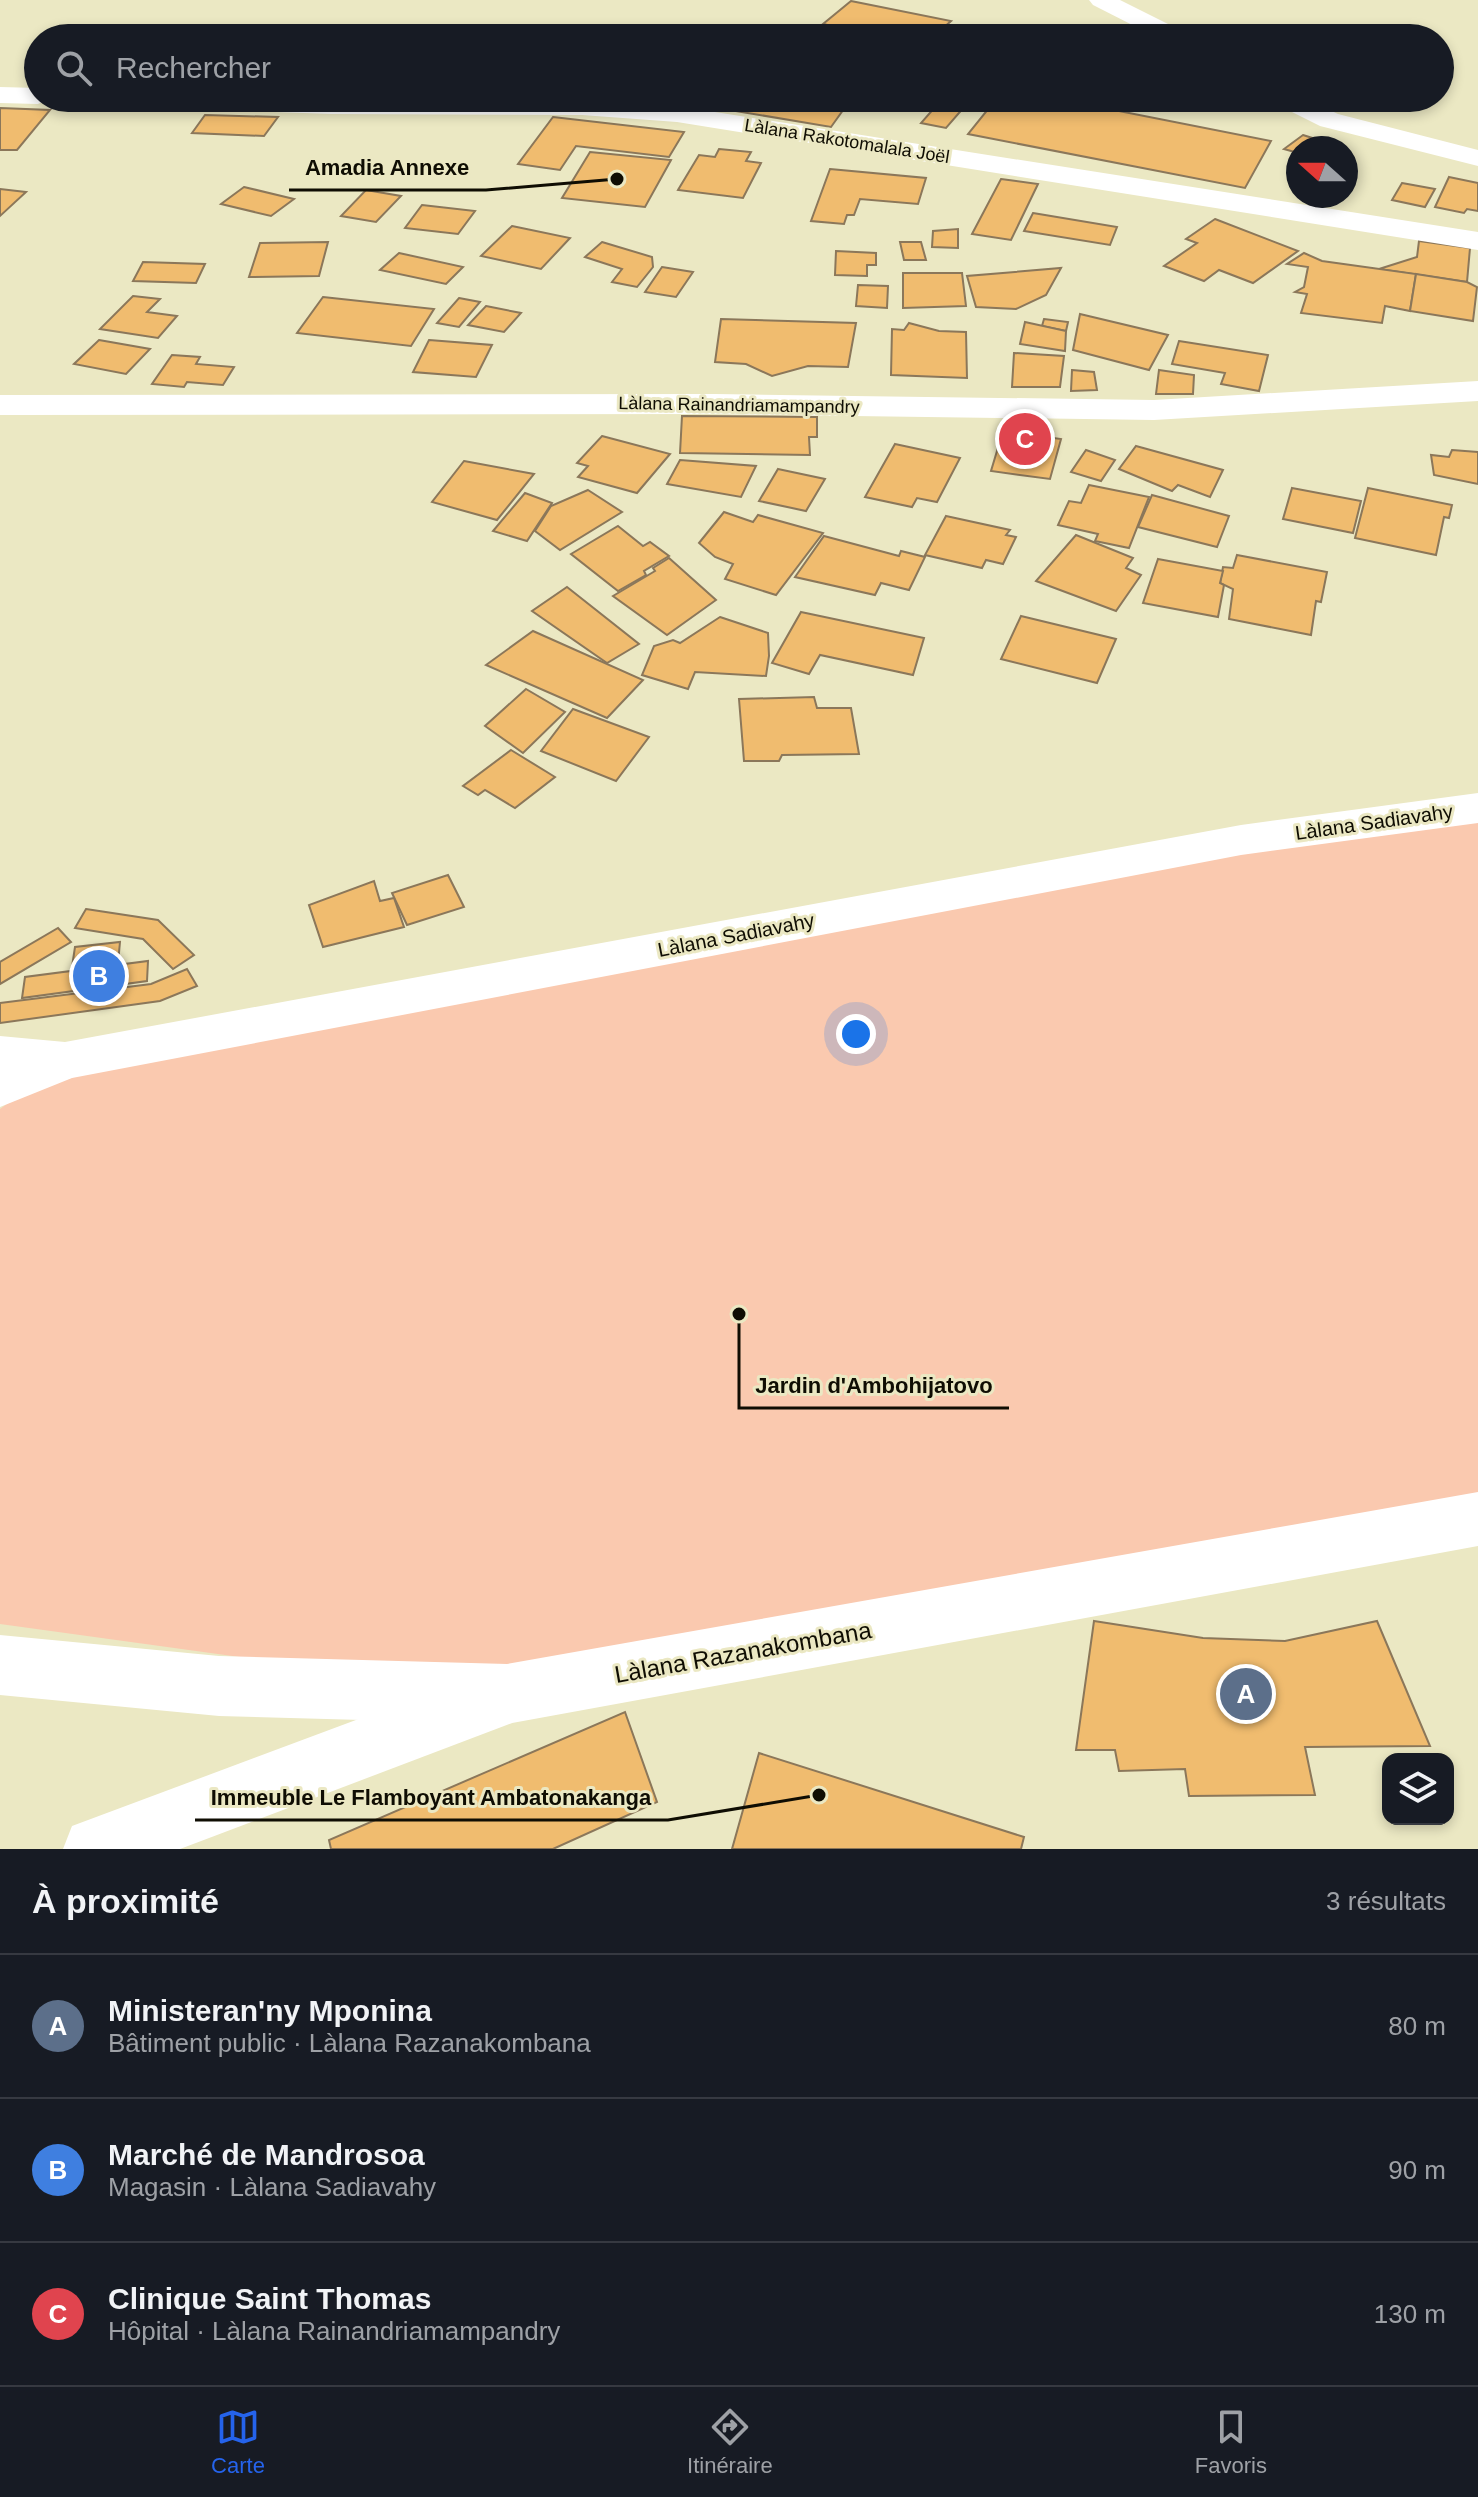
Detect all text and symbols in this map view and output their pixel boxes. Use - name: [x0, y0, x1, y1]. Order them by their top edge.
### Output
- search box: [24, 24, 1454, 112]
- icon: search: [52, 46, 96, 90]
- text: Rechercher: [116, 51, 271, 84]
- street label: Làlana Rakotomalala Joël: [743, 115, 951, 167]
- north arrow: [1286, 136, 1358, 208]
- callout: Amadia Annexe: [289, 144, 486, 190]
- text: Amadia Annexe: [305, 155, 469, 180]
- street label: Làlana Rainandriamampandry: [618, 393, 860, 417]
- pin: C: [999, 409, 1051, 469]
- street label: Làlana Sadiavahy: [1294, 800, 1454, 844]
- street label: Làlana Sadiavahy: [656, 909, 816, 961]
- pin: B: [73, 946, 125, 1006]
- your location: [836, 1014, 876, 1054]
- callout: Jardin d'Ambohijatovo: [739, 1362, 1009, 1408]
- text: Jardin d'Ambohijatovo: [755, 1373, 993, 1398]
- street label: Làlana Razanakombana: [613, 1616, 874, 1688]
- pin: A: [1220, 1664, 1272, 1724]
- map controls: [1382, 1753, 1454, 1825]
- button: layers: [1382, 1753, 1454, 1825]
- callout: Immeuble Le Flamboyant Ambatonakanga: [195, 1774, 668, 1820]
- text: Immeuble Le Flamboyant Ambatonakanga: [211, 1785, 652, 1810]
- text: À proximité: [32, 1882, 219, 1920]
- text: 3 résultats: [1326, 1886, 1446, 1916]
- text: Ministeran'ny Mponina: [108, 1994, 432, 2027]
- text: A: [49, 2011, 67, 2041]
- text: 80 m: [1388, 2011, 1446, 2041]
- text: Bâtiment public · Làlana Razanakombana: [108, 2028, 591, 2058]
- text: Marché de Mandrosoa: [108, 2138, 425, 2171]
- text: B: [49, 2155, 67, 2185]
- text: 90 m: [1388, 2155, 1446, 2185]
- text: Magasin · Làlana Sadiavahy: [108, 2172, 436, 2202]
- text: Clinique Saint Thomas: [108, 2282, 431, 2315]
- text: C: [49, 2299, 67, 2329]
- text: 130 m: [1374, 2299, 1446, 2329]
- text: Hôpital · Làlana Rainandriamampandry: [108, 2316, 560, 2346]
- tab: Carte: [211, 2405, 265, 2479]
- tab: Itinéraire: [687, 2405, 773, 2479]
- tab: Favoris: [1195, 2405, 1267, 2479]

